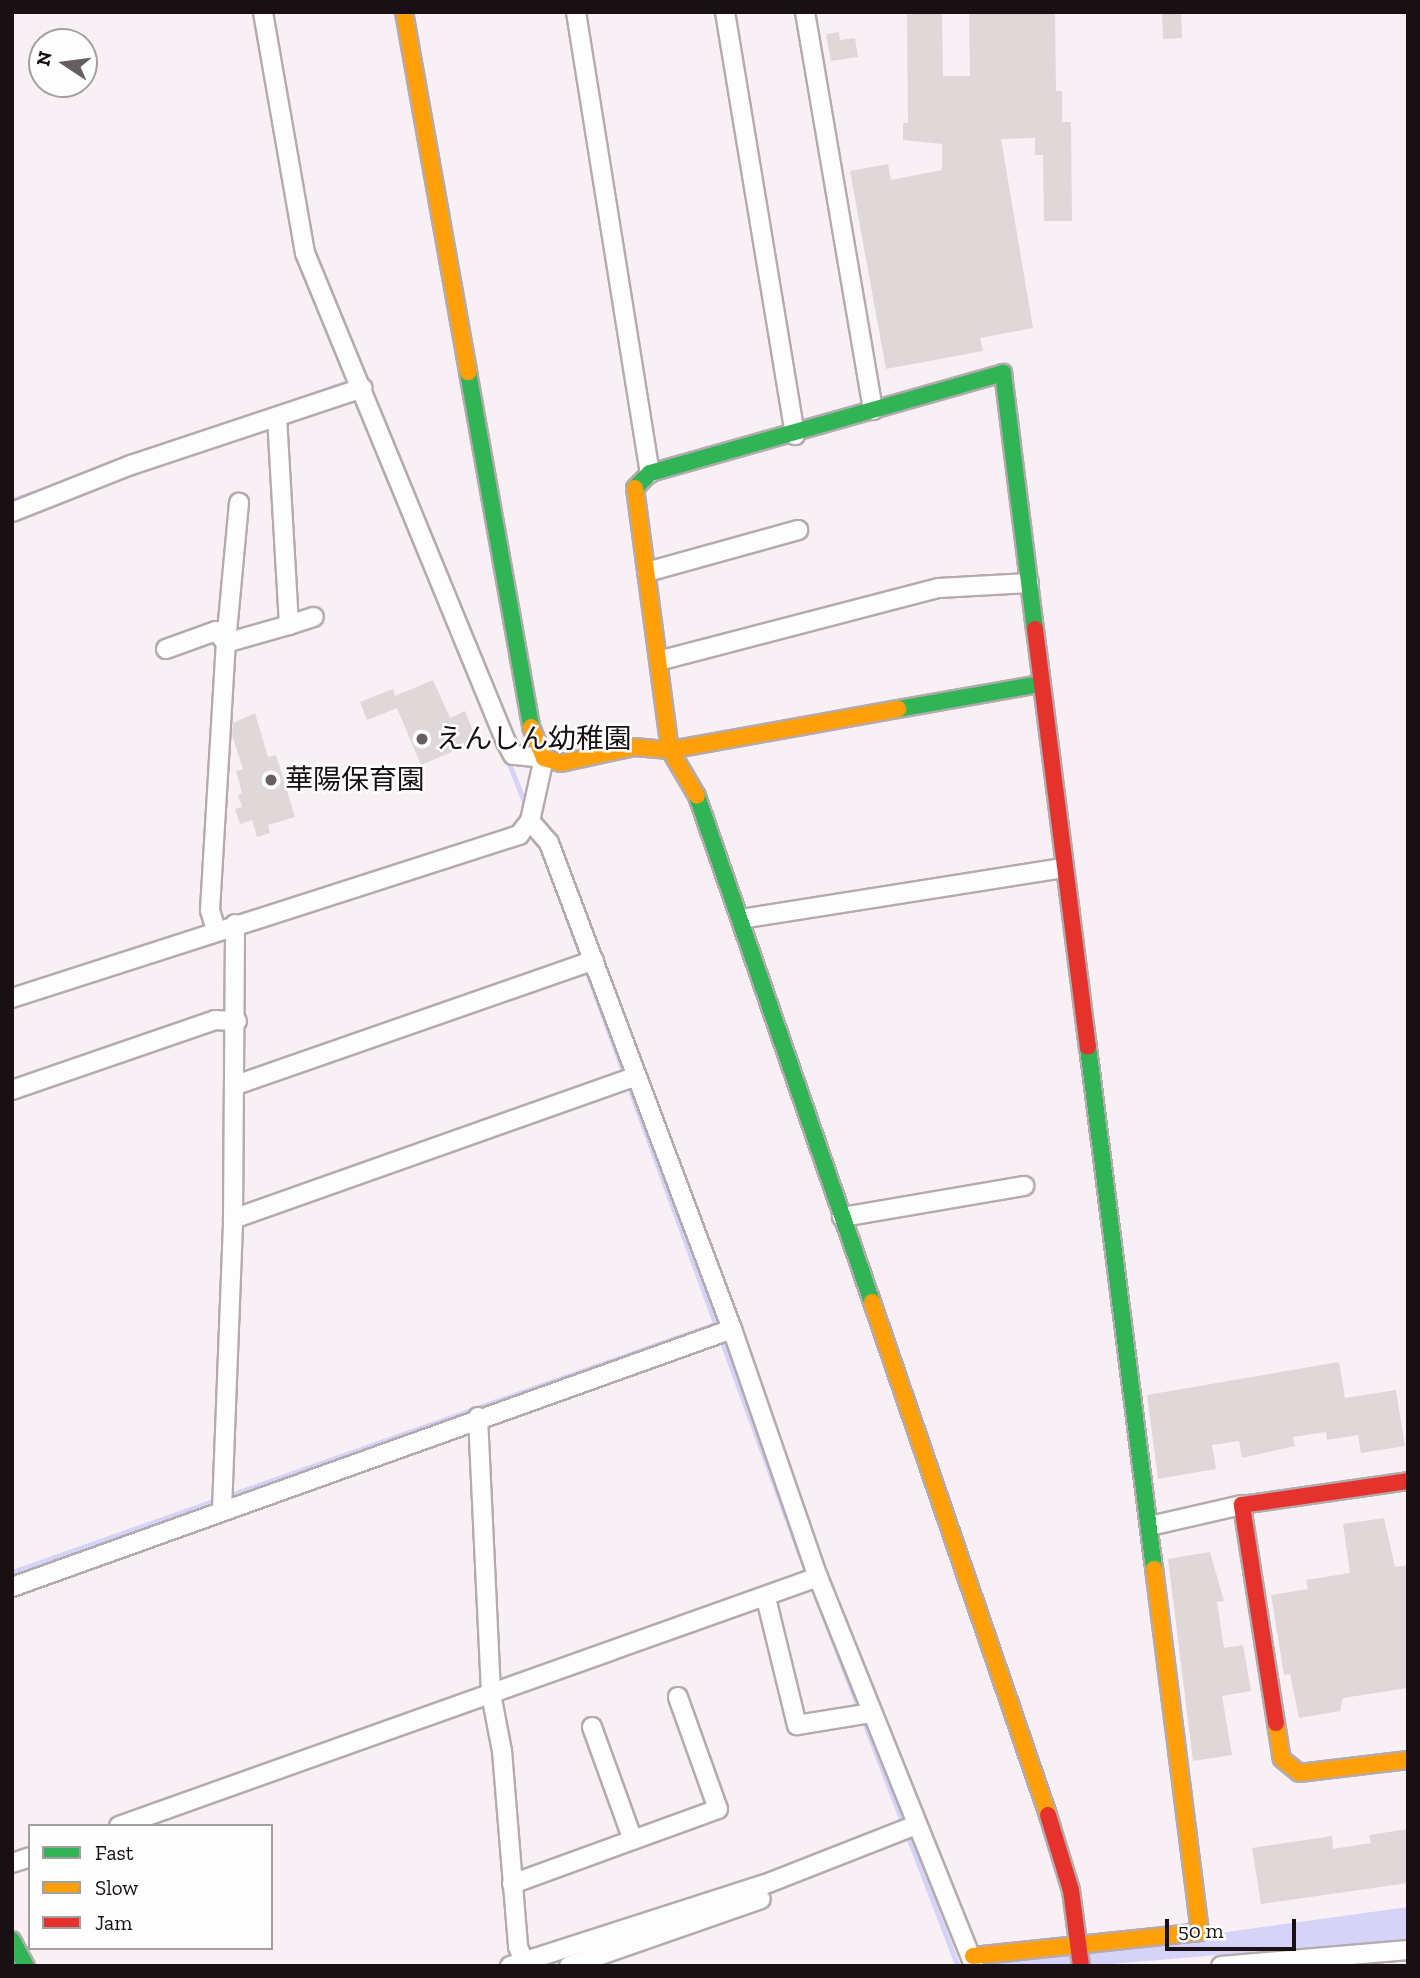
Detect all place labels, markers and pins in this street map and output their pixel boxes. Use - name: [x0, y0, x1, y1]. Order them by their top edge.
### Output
- place label: えんしん幼稚園: [436, 722, 632, 756]
- marker: えんしん幼稚園: [414, 731, 430, 747]
- place label: 華陽保育園: [285, 763, 425, 797]
- marker: 華陽保育園: [263, 772, 279, 788]

